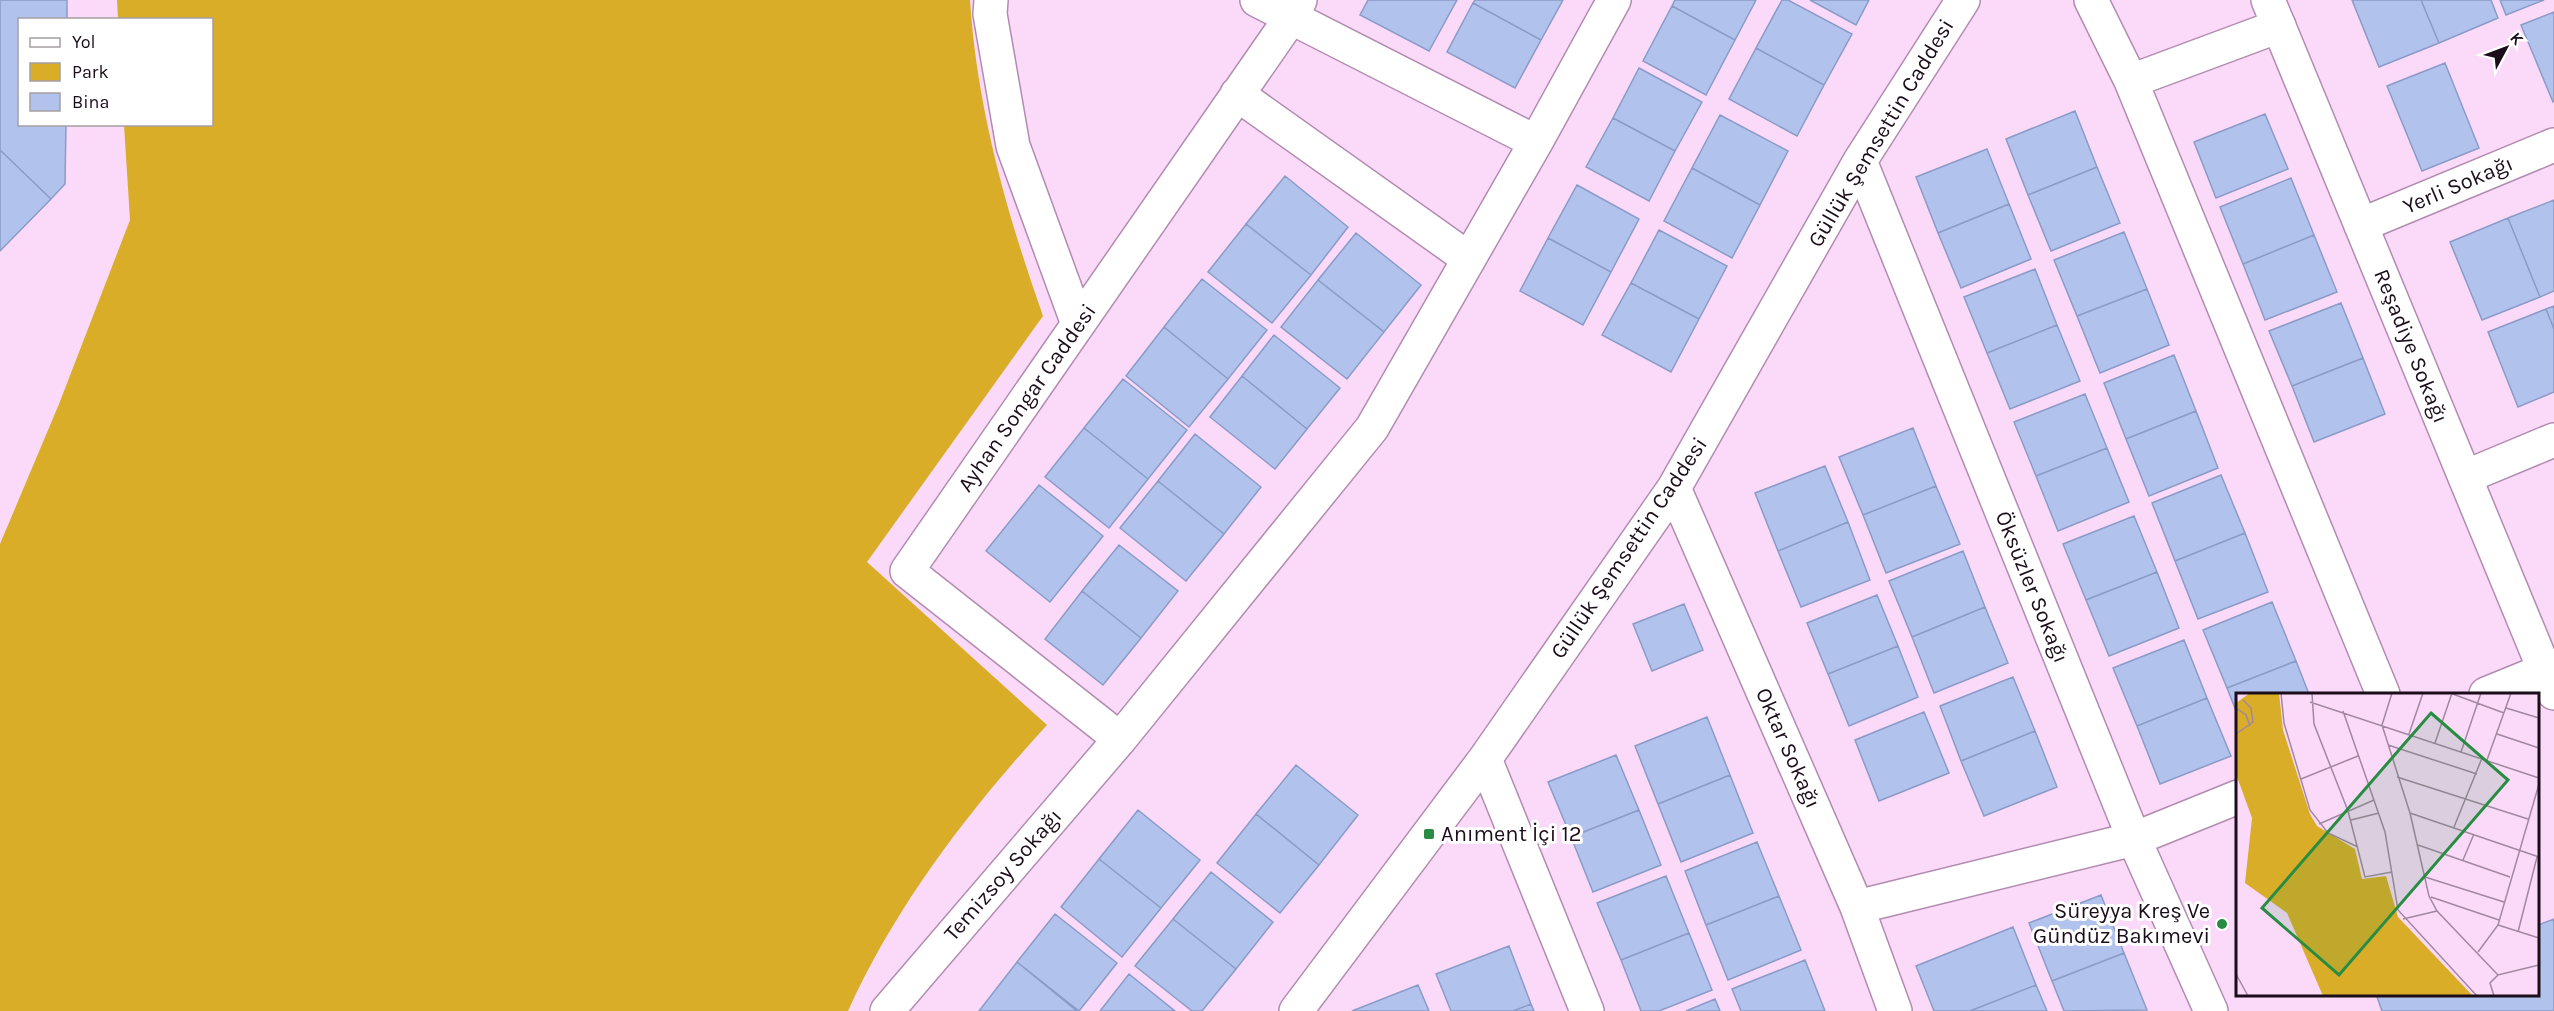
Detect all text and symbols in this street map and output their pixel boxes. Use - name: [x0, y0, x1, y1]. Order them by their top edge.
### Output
- street label: Güllük Şemsettin Caddesi: [1803, 14, 1959, 252]
- legend: [18, 18, 213, 126]
- north arrow: [2476, 18, 2536, 78]
- text: K: [2506, 28, 2528, 49]
- text: Yol: [72, 31, 96, 53]
- text: Park: [72, 61, 109, 83]
- text: Bina: [72, 91, 109, 113]
- street label: Yerli Sokağı: [2399, 150, 2517, 220]
- street label: Reşadiye Sokağı: [2368, 265, 2454, 427]
- street label: Ayhan Songar Caddesi: [952, 299, 1102, 497]
- street label: Güllük Şemsettin Caddesi: [1545, 432, 1713, 664]
- street label: Öksüzler Sokağı: [1990, 507, 2074, 667]
- street label: Oktar Sokağı: [1750, 684, 1826, 812]
- inset map: [2236, 693, 2539, 996]
- street label: Temizsoy Sokağı: [939, 804, 1067, 946]
- place label: Anıment İçi 12: [1441, 821, 1581, 847]
- marker: Anıment İçi 12: [1422, 827, 1436, 841]
- place label: Süreyya Kreş Ve Gündüz Bakımevi: [2033, 898, 2210, 949]
- marker: Süreyya Kreş Ve Gündüz Bakımevi: [2215, 917, 2229, 931]

